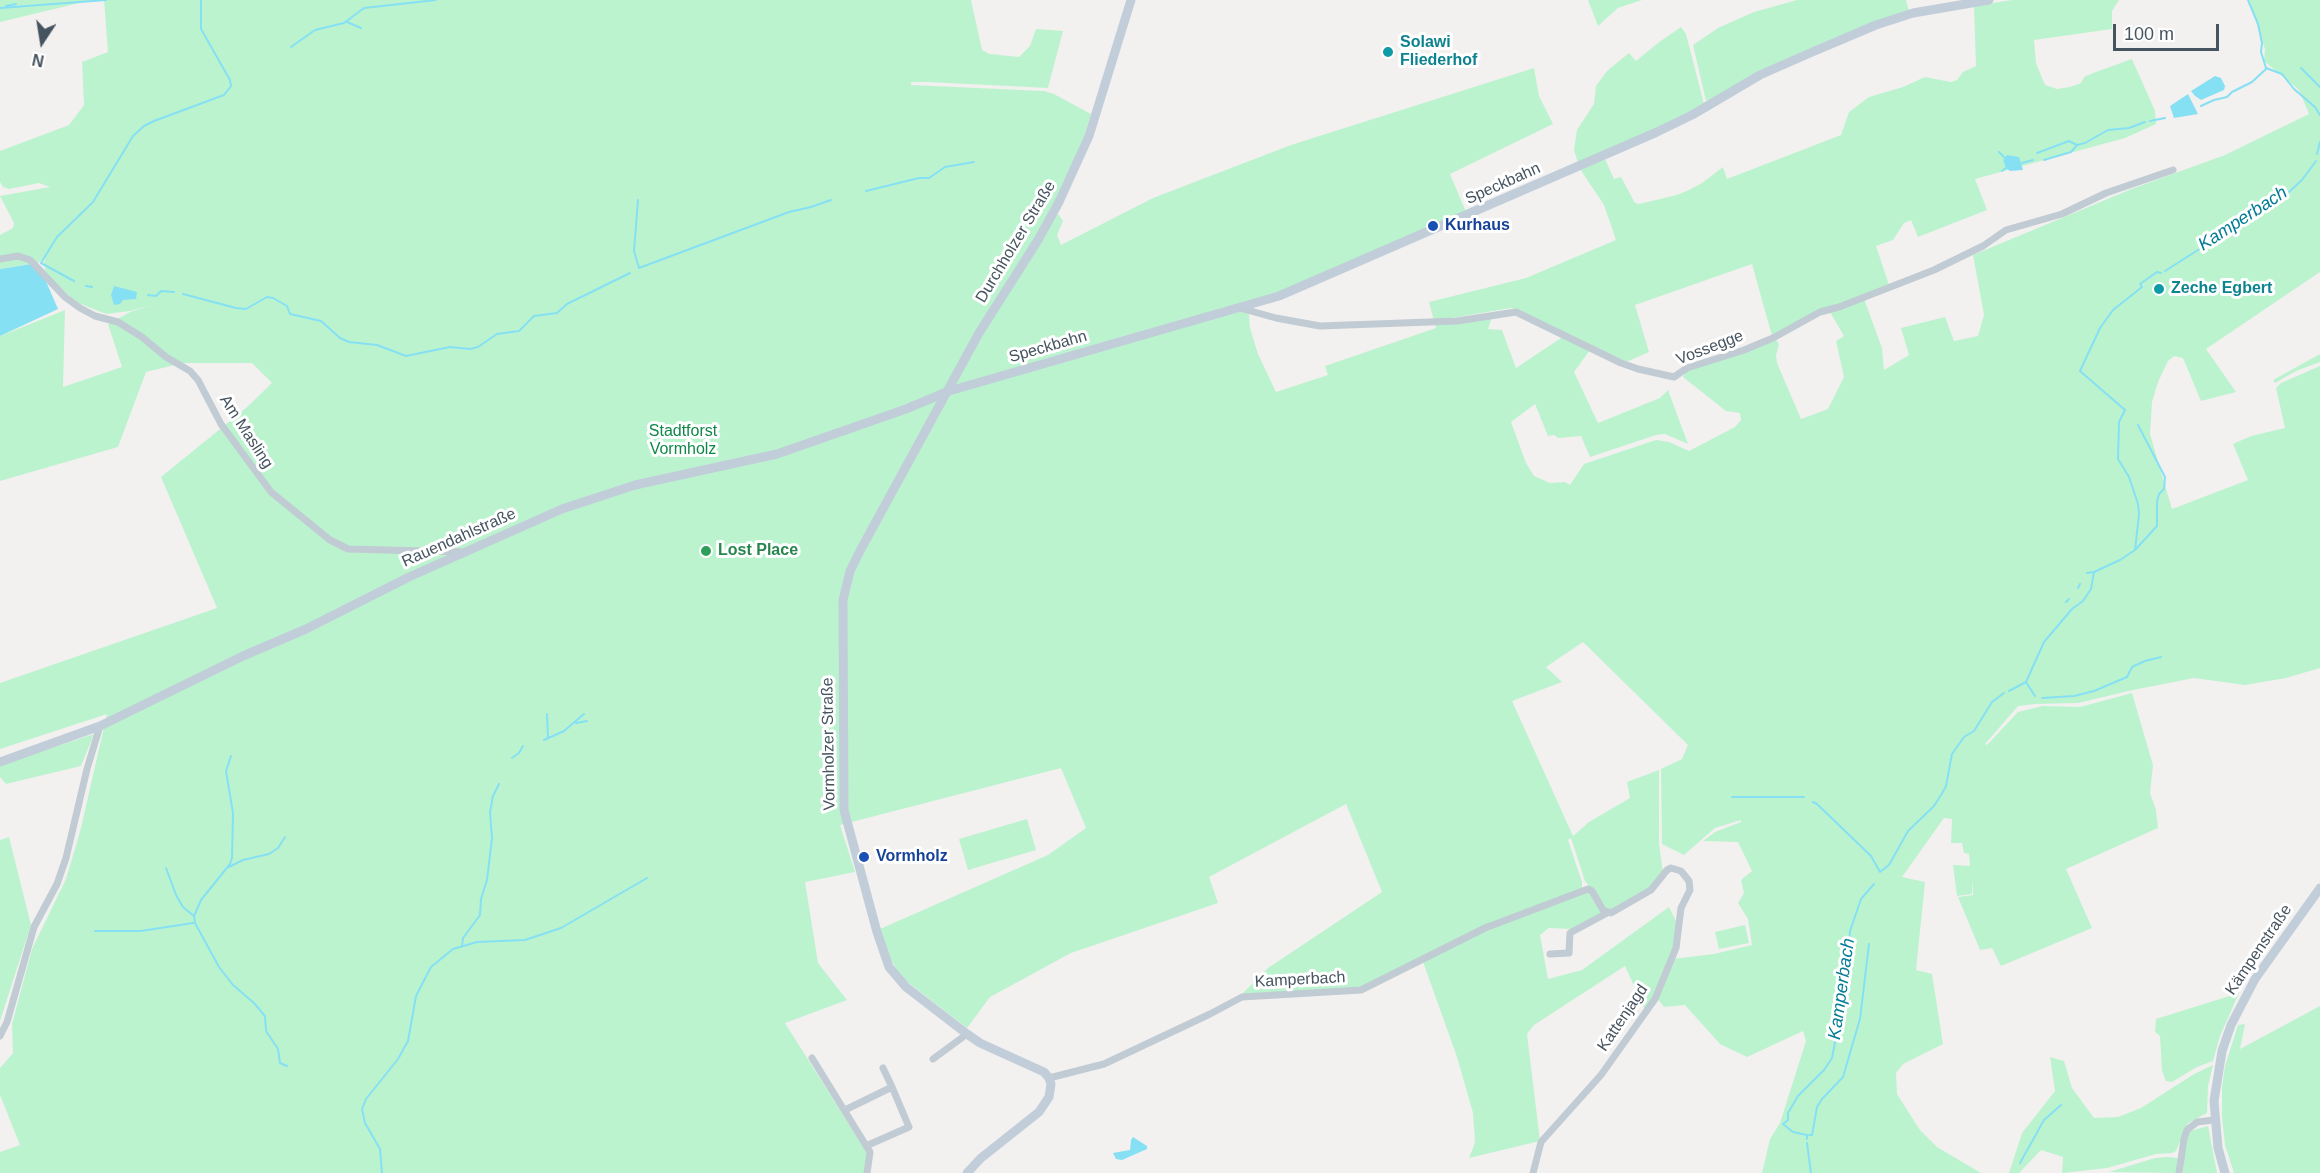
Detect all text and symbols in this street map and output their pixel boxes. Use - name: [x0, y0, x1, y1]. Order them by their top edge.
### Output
- north arrow: [12, 12, 72, 72]
- scale bar: [2116, 12, 2222, 50]
- text: 100 m: [2124, 24, 2174, 44]
- place label: Solawi Fliederhof: [1400, 33, 1477, 71]
- marker: Solawi Fliederhof: [1381, 45, 1395, 59]
- text: N: [31, 51, 46, 70]
- street label: Speckbahn: [1463, 159, 1543, 209]
- street label: Durchholzer Straße: [972, 178, 1060, 306]
- water label: Kamperbach: [2194, 182, 2292, 256]
- place label: Kurhaus: [1445, 216, 1510, 236]
- marker: Kurhaus: [1426, 219, 1440, 233]
- place label: Zeche Egbert: [2171, 279, 2272, 299]
- marker: Zeche Egbert: [2152, 282, 2166, 296]
- street label: Vossegge: [1674, 326, 1746, 370]
- street label: Speckbahn: [1007, 327, 1089, 367]
- street label: Am Masling: [215, 392, 277, 472]
- park label: Stadtforst Vormholz: [649, 422, 717, 460]
- street label: Rauendahlstraße: [399, 504, 519, 572]
- place label: Lost Place: [718, 541, 798, 561]
- marker: Lost Place: [699, 544, 713, 558]
- street label: Vormholzer Straße: [818, 677, 840, 811]
- place label: Vormholz: [876, 847, 948, 867]
- marker: Vormholz: [857, 850, 871, 864]
- street label: Kämpenstraße: [2222, 901, 2296, 999]
- water label: Kamperbach: [1824, 937, 1860, 1041]
- street label: Kamperbach: [1254, 968, 1346, 992]
- street label: Kattenjagd: [1594, 981, 1652, 1055]

